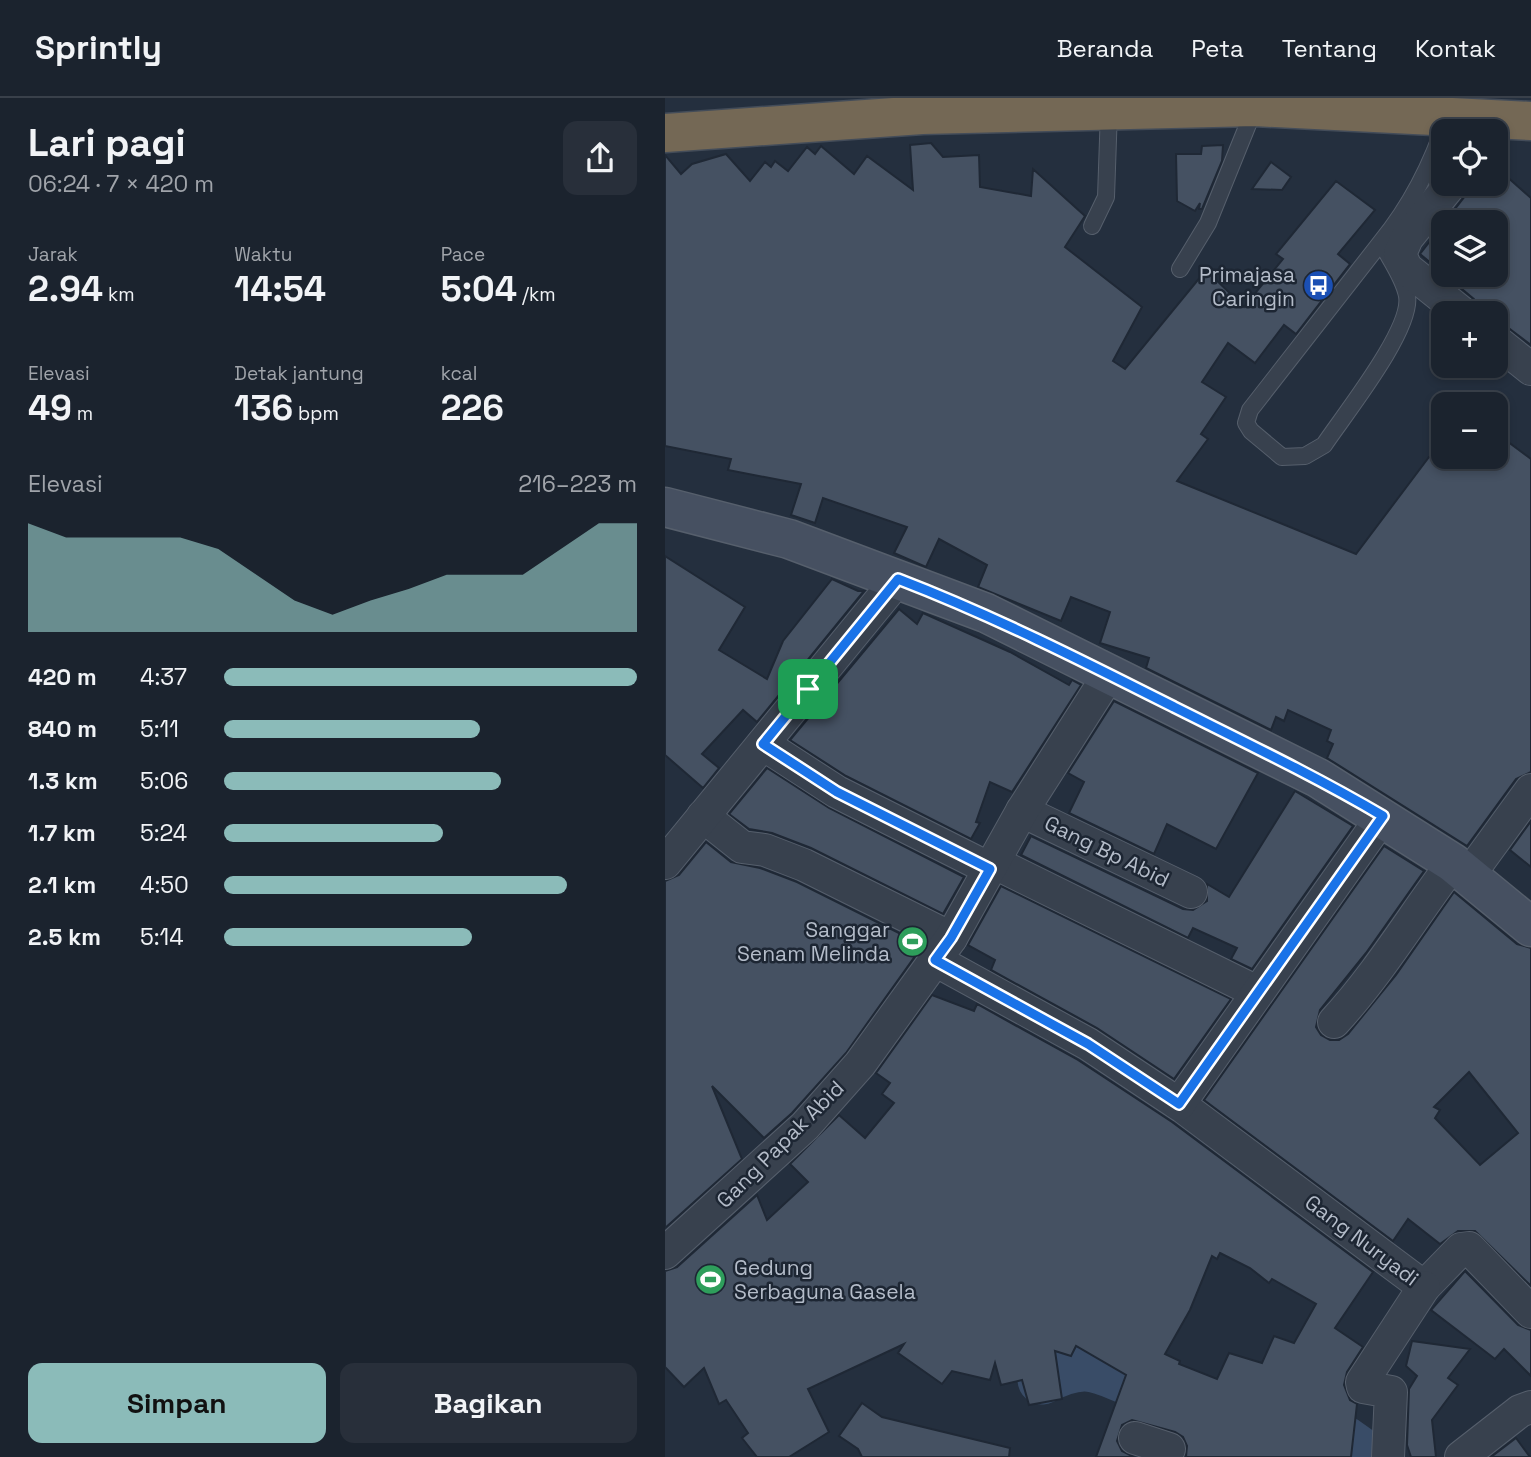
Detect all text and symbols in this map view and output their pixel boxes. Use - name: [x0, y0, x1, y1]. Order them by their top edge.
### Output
- text: Sprintly: [35, 27, 162, 69]
- text: Beranda: [1057, 33, 1153, 64]
- text: Peta: [1191, 33, 1244, 64]
- text: Tentang: [1282, 33, 1377, 64]
- text: Kontak: [1415, 33, 1496, 64]
- text: Lari pagi: [28, 119, 186, 167]
- map controls: [1431, 119, 1508, 469]
- button: locate: [1431, 119, 1508, 196]
- button: share: [563, 121, 637, 195]
- text: 06:24 · 7 × 420 m: [28, 169, 214, 199]
- button: layers: [1431, 210, 1508, 287]
- text: Jarak: [28, 242, 78, 267]
- text: Waktu: [234, 242, 292, 267]
- text: Pace: [441, 242, 485, 267]
- place label: Primajasa Caringin: [1199, 261, 1295, 312]
- text: 2.94: [28, 267, 103, 311]
- text: 14:54: [234, 267, 326, 311]
- text: 5:04: [441, 267, 517, 311]
- bus stop icon: Primajasa Caringin: [1301, 269, 1335, 303]
- text: km: [103, 282, 135, 307]
- text: /km: [517, 282, 556, 307]
- button: +: [1431, 301, 1508, 378]
- text: Elevasi: [28, 361, 90, 386]
- text: Detak jantung: [234, 361, 364, 386]
- text: kcal: [441, 361, 477, 386]
- text: 49: [28, 386, 72, 430]
- text: 136: [234, 386, 293, 430]
- text: 226: [441, 386, 504, 430]
- button: −: [1431, 392, 1508, 469]
- text: m: [72, 401, 93, 426]
- text: bpm: [293, 401, 339, 426]
- text: Elevasi: [28, 469, 103, 499]
- text: 216–223 m: [518, 469, 637, 499]
- pin: [778, 659, 838, 719]
- text: 420 m: [28, 662, 97, 692]
- text: 4:37: [140, 662, 187, 692]
- icon: arrive: [789, 670, 827, 708]
- text: 840 m: [28, 714, 97, 744]
- text: 5:11: [140, 714, 179, 744]
- text: 1.3 km: [28, 766, 98, 796]
- text: 5:06: [140, 766, 188, 796]
- street label: Gang Bp Abid: [1040, 809, 1174, 893]
- text: 1.7 km: [28, 818, 96, 848]
- text: 5:24: [140, 818, 187, 848]
- text: 2.1 km: [28, 870, 96, 900]
- text: 4:50: [140, 870, 189, 900]
- place label: Sanggar Senam Melinda: [737, 916, 890, 967]
- text: 2.5 km: [28, 922, 101, 952]
- text: 5:14: [140, 922, 184, 952]
- sports icon: Sanggar Senam Melinda: [896, 924, 930, 958]
- street label: Gang Papak Abid: [710, 1074, 850, 1214]
- street label: Gang Nuryadi: [1300, 1188, 1424, 1292]
- place label: Gedung Serbaguna Gasela: [734, 1254, 916, 1305]
- sports icon: Gedung Serbaguna Gasela: [694, 1262, 728, 1296]
- button: Simpan: [28, 1363, 326, 1443]
- button: Bagikan: [340, 1363, 637, 1443]

